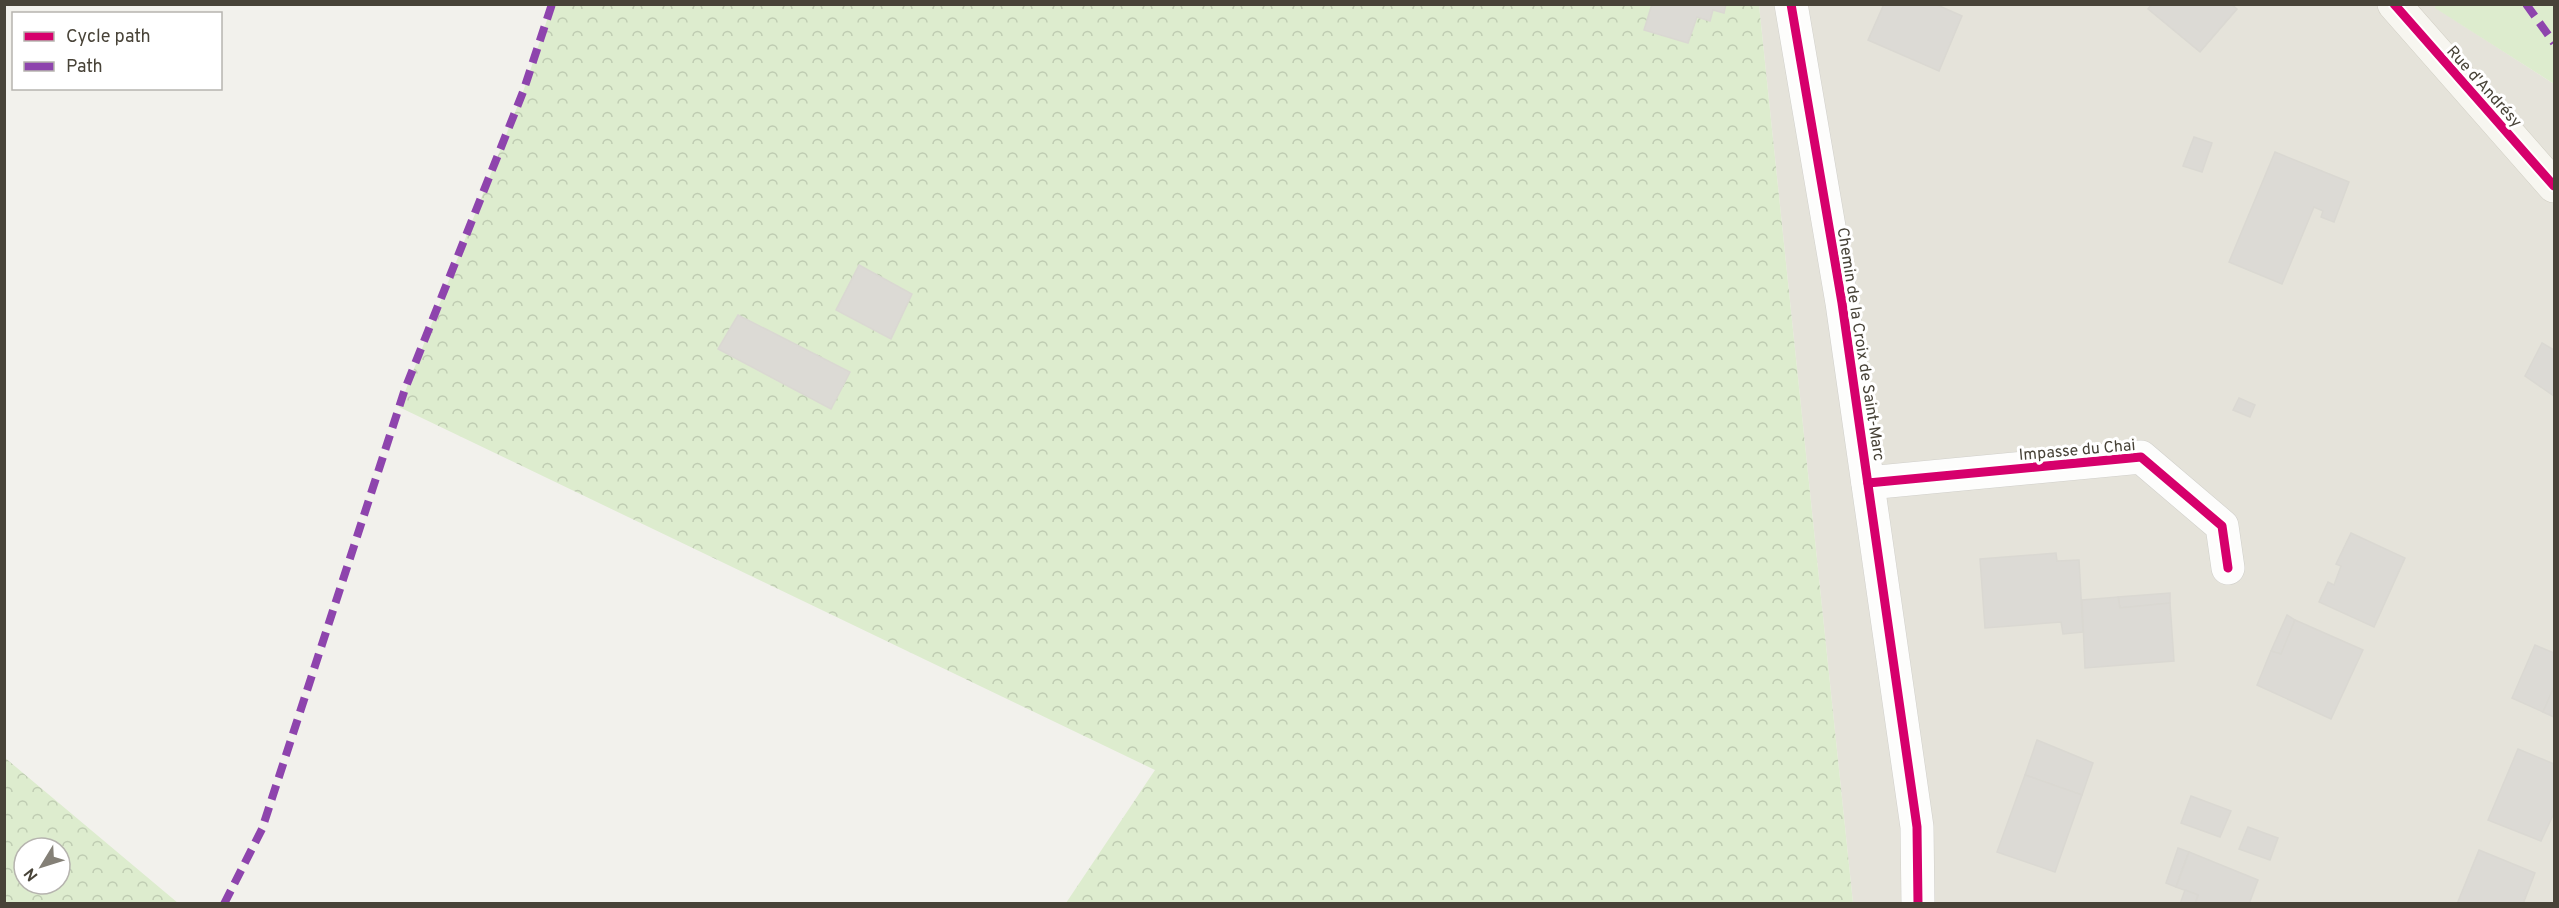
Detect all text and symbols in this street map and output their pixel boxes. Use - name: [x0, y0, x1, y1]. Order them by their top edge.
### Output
- legend: [12, 12, 222, 90]
- text: Cycle path: [66, 26, 151, 49]
- street label: Rue d'Andrésy: [2442, 42, 2526, 132]
- text: Path: [66, 56, 103, 79]
- street label: Chemin de la Croix de Saint-Marc: [1832, 226, 1888, 463]
- street label: Impasse du Chai: [2018, 436, 2136, 466]
- north arrow: [12, 836, 72, 896]
- text: N: [20, 863, 43, 885]

